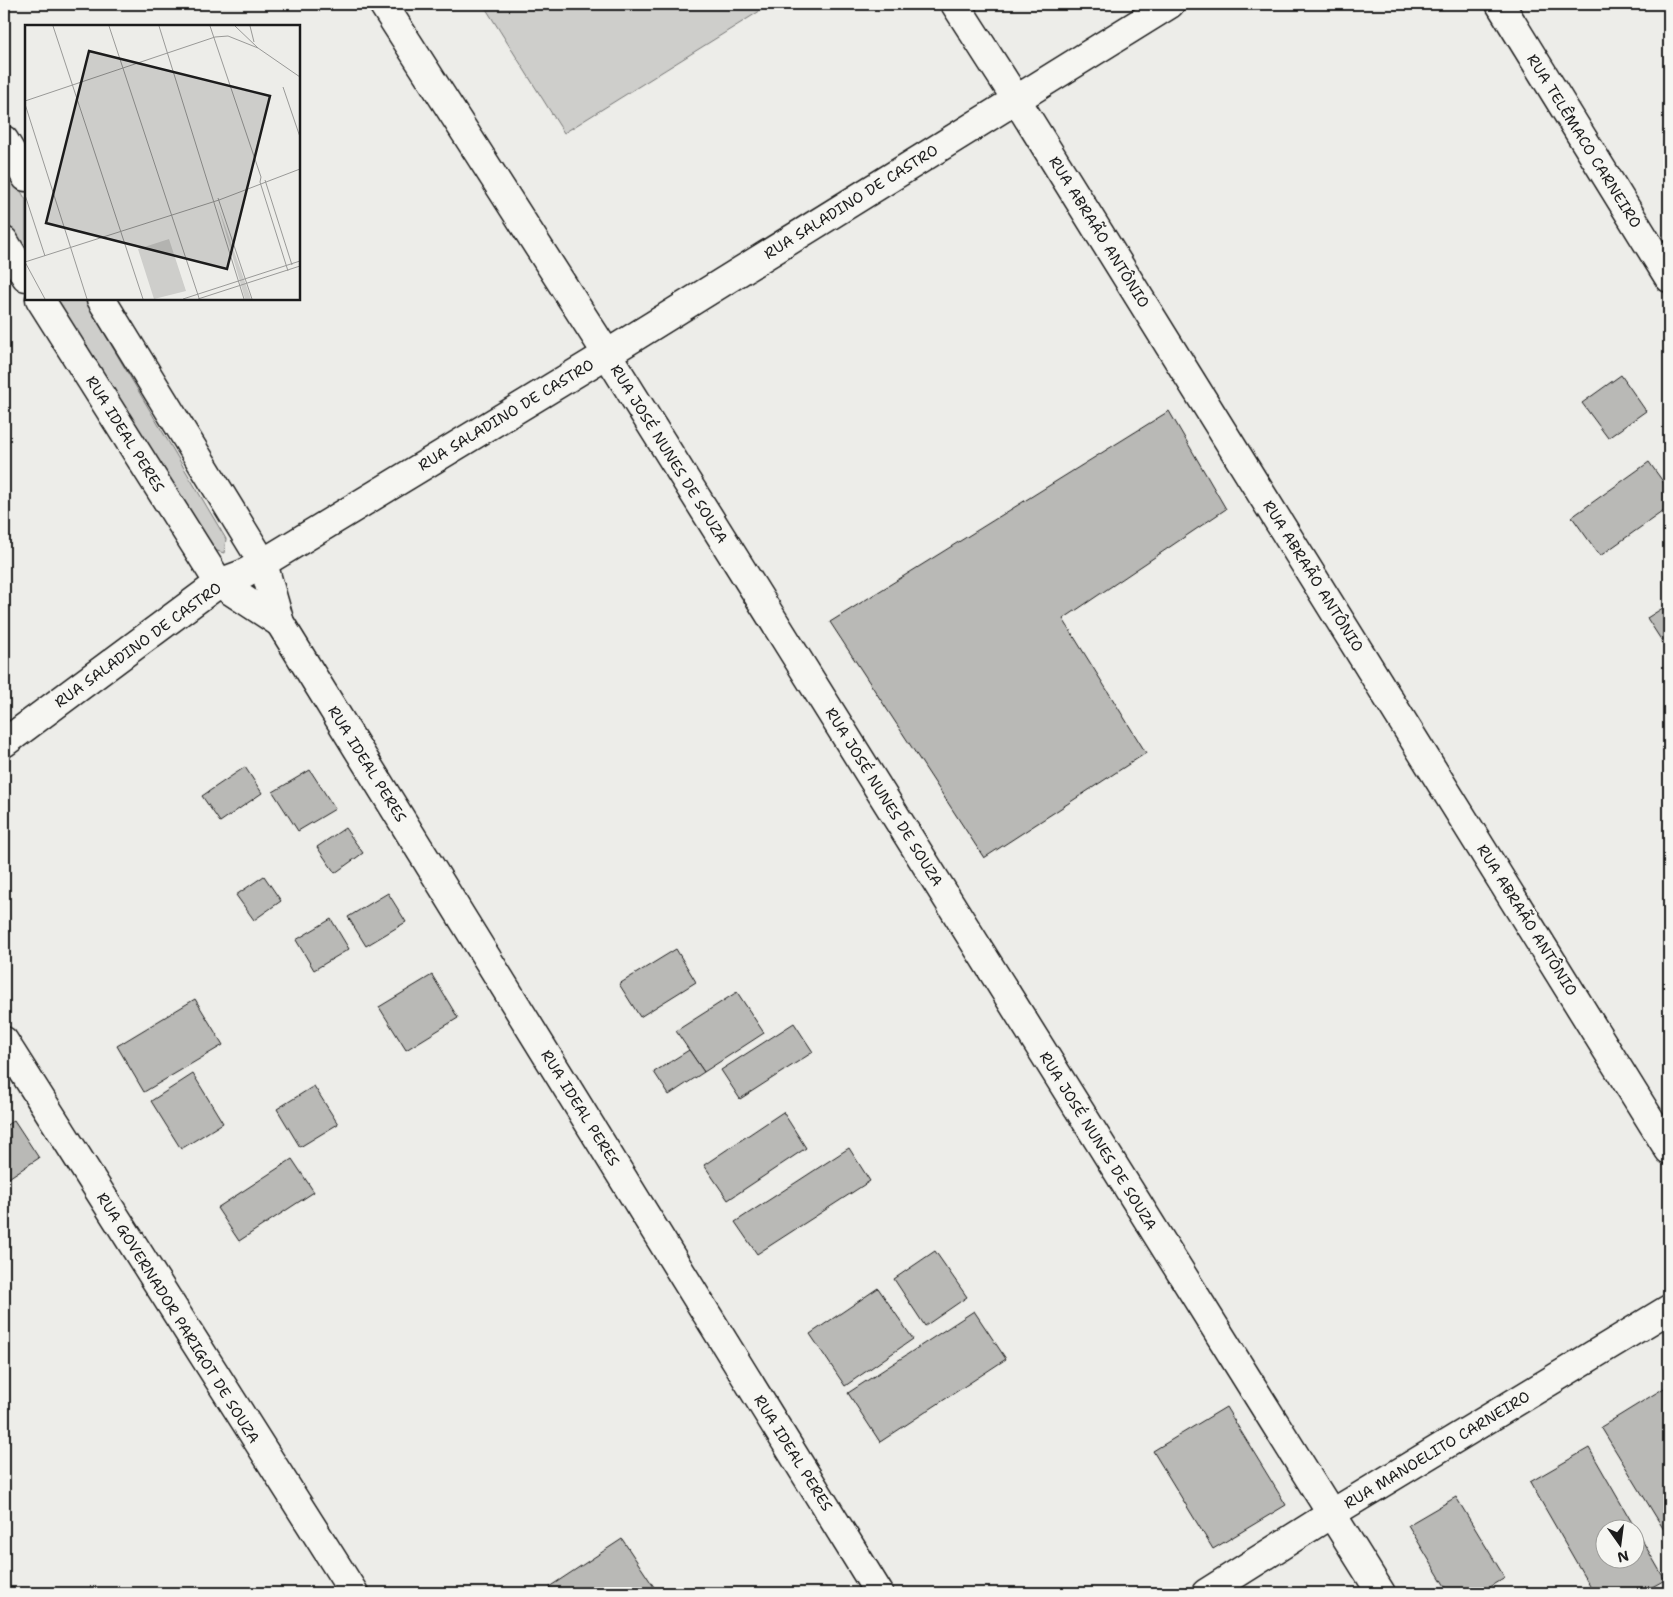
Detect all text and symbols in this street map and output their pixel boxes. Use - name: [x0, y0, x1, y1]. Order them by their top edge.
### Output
- inset map: [25, 25, 300, 300]
- street label: RUA TELÊMACO CARNEIRO: [1522, 50, 1647, 232]
- street label: RUA SALADINO DE CASTRO: [760, 140, 942, 264]
- street label: RUA ABRAÃO ANTÔNIO: [1044, 151, 1156, 312]
- street label: RUA SALADINO DE CASTRO: [414, 355, 598, 475]
- street label: RUA JOSÉ NUNES DE SOUZA: [606, 360, 733, 547]
- street label: RUA IDEAL PERES: [81, 372, 169, 496]
- street label: RUA ABRAÃO ANTÔNIO: [1258, 495, 1370, 656]
- street label: RUA SALADINO DE CASTRO: [51, 578, 225, 712]
- street label: RUA IDEAL PERES: [323, 702, 411, 826]
- street label: RUA JOSÉ NUNES DE SOUZA: [821, 703, 948, 890]
- street label: RUA ABRAÃO ANTÔNIO: [1472, 839, 1584, 1000]
- street label: RUA IDEAL PERES: [536, 1046, 624, 1170]
- street label: RUA JOSÉ NUNES DE SOUZA: [1035, 1047, 1162, 1234]
- street label: RUA GOVERNADOR PARIGOT DE SOUZA: [92, 1189, 264, 1447]
- street label: RUA MANOELITO CARNEIRO: [1340, 1386, 1534, 1514]
- street label: RUA IDEAL PERES: [749, 1391, 837, 1515]
- north arrow: [1596, 1520, 1646, 1570]
- text: N: [1616, 1547, 1631, 1567]

